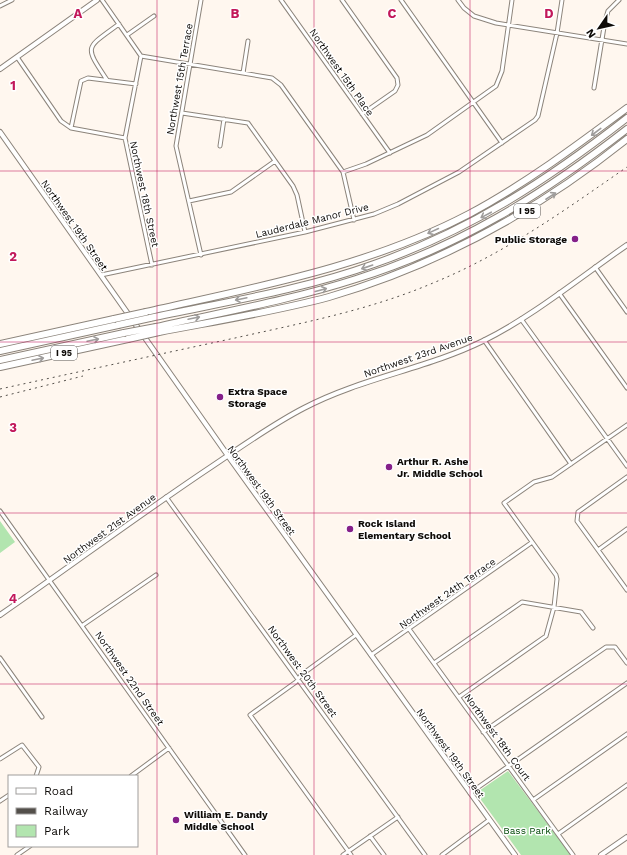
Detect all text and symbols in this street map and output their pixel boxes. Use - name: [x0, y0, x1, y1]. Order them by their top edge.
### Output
- text: A: [74, 6, 83, 21]
- text: B: [231, 6, 240, 21]
- text: C: [388, 6, 397, 21]
- text: D: [544, 6, 554, 21]
- north arrow: [579, 8, 619, 48]
- street label: Northwest 15th Terrace: [164, 22, 195, 136]
- text: N: [583, 26, 599, 40]
- street label: Northwest 15th Place: [307, 27, 376, 118]
- text: 1: [10, 78, 16, 93]
- one-way arrow: [590, 127, 601, 136]
- street label: Northwest 18th Street: [128, 140, 161, 249]
- street label: Northwest 19th Street: [39, 178, 111, 273]
- one-way arrow: [545, 192, 556, 200]
- street label: Lauderdale Manor Drive: [254, 201, 370, 240]
- road number: I 95: [514, 204, 540, 218]
- one-way arrow: [480, 211, 492, 219]
- one-way arrow: [428, 228, 440, 235]
- place label: Public Storage: [495, 234, 567, 245]
- marker: Public Storage: [570, 234, 580, 244]
- text: 2: [9, 249, 17, 264]
- one-way arrow: [360, 264, 373, 271]
- one-way arrow: [314, 285, 327, 293]
- one-way arrow: [235, 295, 248, 303]
- one-way arrow: [187, 314, 200, 322]
- street label: Northwest 23rd Avenue: [362, 332, 474, 379]
- one-way arrow: [86, 336, 99, 344]
- road number: I 95: [51, 346, 77, 360]
- one-way arrow: [31, 354, 44, 362]
- place label: Extra Space Storage: [228, 386, 287, 409]
- marker: Extra Space Storage: [215, 392, 225, 402]
- text: 3: [9, 420, 17, 435]
- street label: Northwest 19th Street: [225, 443, 298, 538]
- place label: Arthur R. Ashe Jr. Middle School: [397, 456, 483, 479]
- marker: Arthur R. Ashe Jr. Middle School: [384, 462, 394, 472]
- street label: Northwest 21st Avenue: [61, 491, 158, 566]
- place label: Rock Island Elementary School: [358, 518, 452, 541]
- marker: Rock Island Elementary School: [345, 524, 355, 534]
- street label: Northwest 24th Terrace: [397, 556, 498, 631]
- text: 4: [9, 591, 18, 606]
- street label: Northwest 20th Street: [266, 624, 340, 720]
- street label: Northwest 22nd Street: [93, 629, 167, 728]
- street label: Northwest 18th Court: [462, 692, 533, 784]
- street label: Northwest 19th Street: [414, 706, 487, 801]
- legend: [8, 775, 138, 847]
- text: Road: [44, 784, 73, 798]
- text: Railway: [44, 804, 89, 818]
- place label: William E. Dandy Middle School: [184, 809, 268, 832]
- marker: William E. Dandy Middle School: [171, 815, 181, 825]
- text: Park: [44, 824, 70, 838]
- park label: Bass Park: [503, 825, 551, 836]

